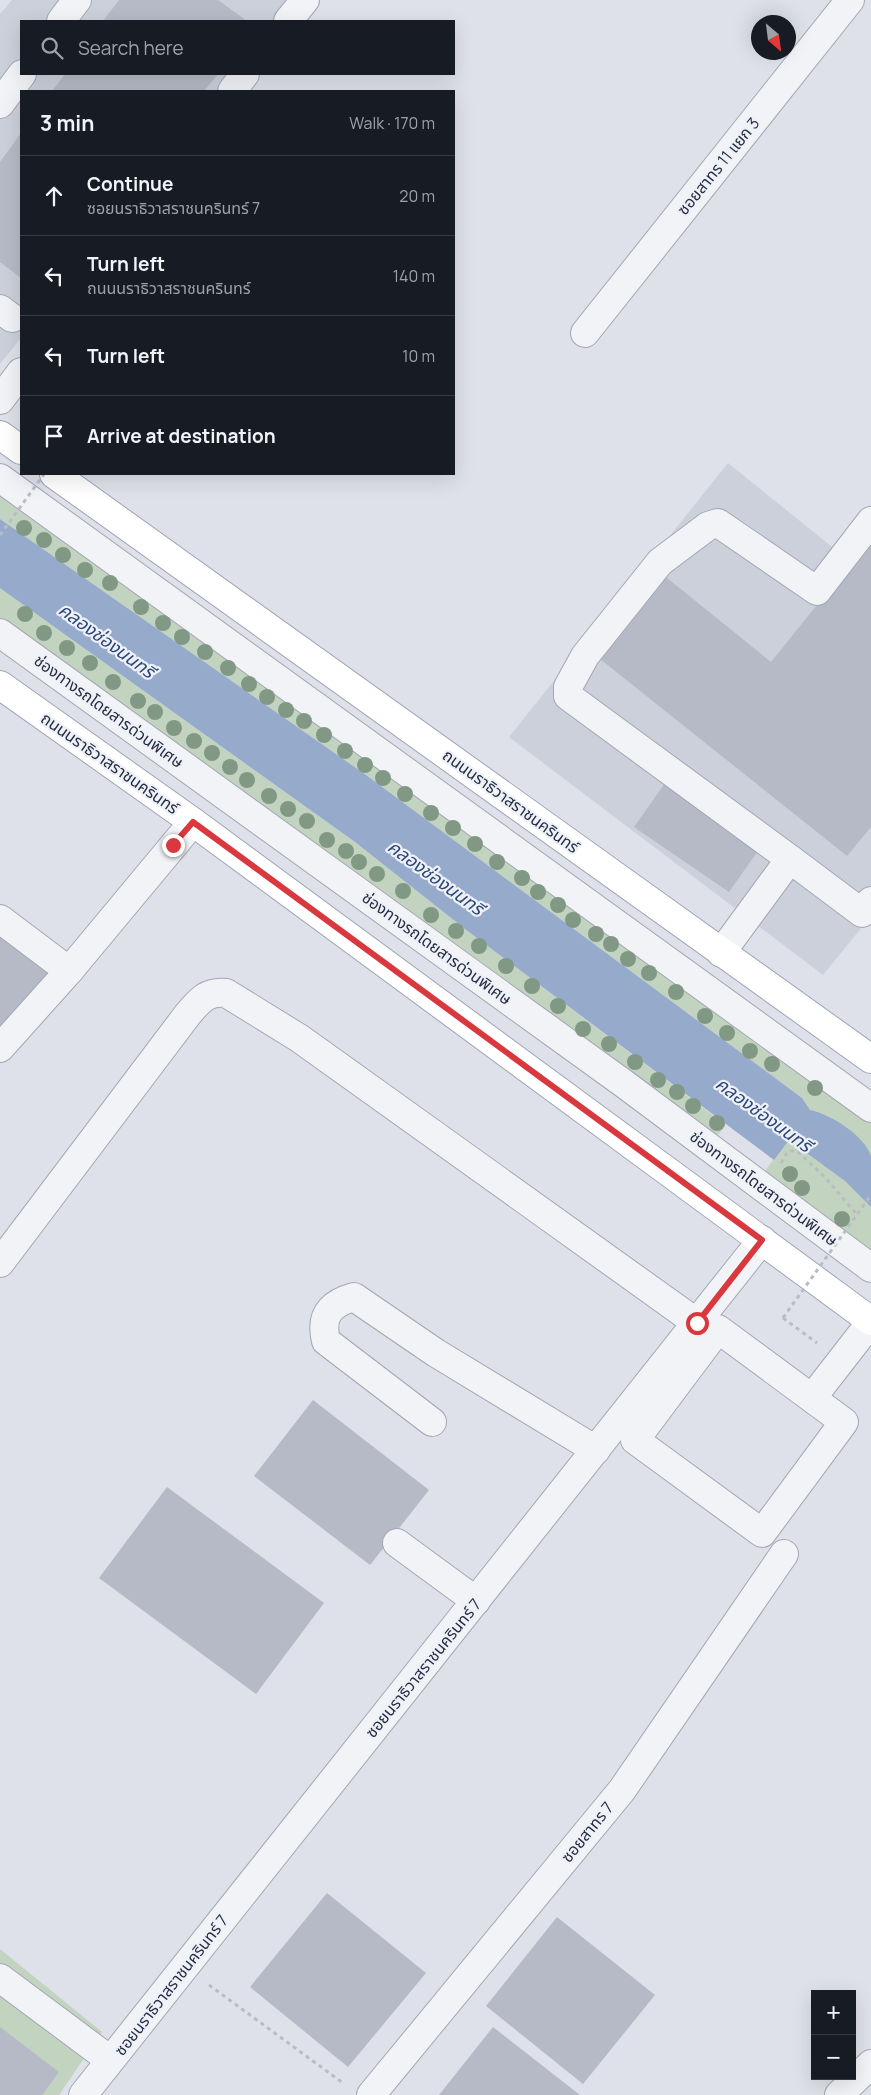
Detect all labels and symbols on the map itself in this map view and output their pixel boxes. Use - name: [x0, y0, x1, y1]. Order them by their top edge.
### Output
- north arrow: [751, 15, 796, 60]
- street label: ซอยสาทร 11 แยก 3: [672, 113, 764, 219]
- water label: คลองช่องนนทรี: [54, 597, 162, 685]
- street label: ช่องทางรถโดยสารด่วนพิเศษ: [30, 649, 188, 773]
- street label: ถนนนราธิวาสราชนครินทร์: [37, 707, 184, 819]
- street label: ถนนนราธิวาสราชนครินทร์: [438, 744, 584, 858]
- route end: [162, 834, 185, 857]
- water label: คลองช่องนนทรี: [383, 834, 491, 922]
- street label: ช่องทางรถโดยสารด่วนพิเศษ: [358, 886, 516, 1010]
- water label: คลองช่องนนทรี: [711, 1071, 819, 1159]
- street label: ช่องทางรถโดยสารด่วนพิเศษ: [686, 1125, 842, 1251]
- route start: [686, 1312, 709, 1335]
- street label: ซอยนราธิวาสราชนครินทร์ 7: [360, 1594, 486, 1742]
- street label: ซอยสาทร 7: [556, 1797, 618, 1867]
- street label: ซอยนราธิวาสราชนครินทร์ 7: [109, 1910, 233, 2060]

